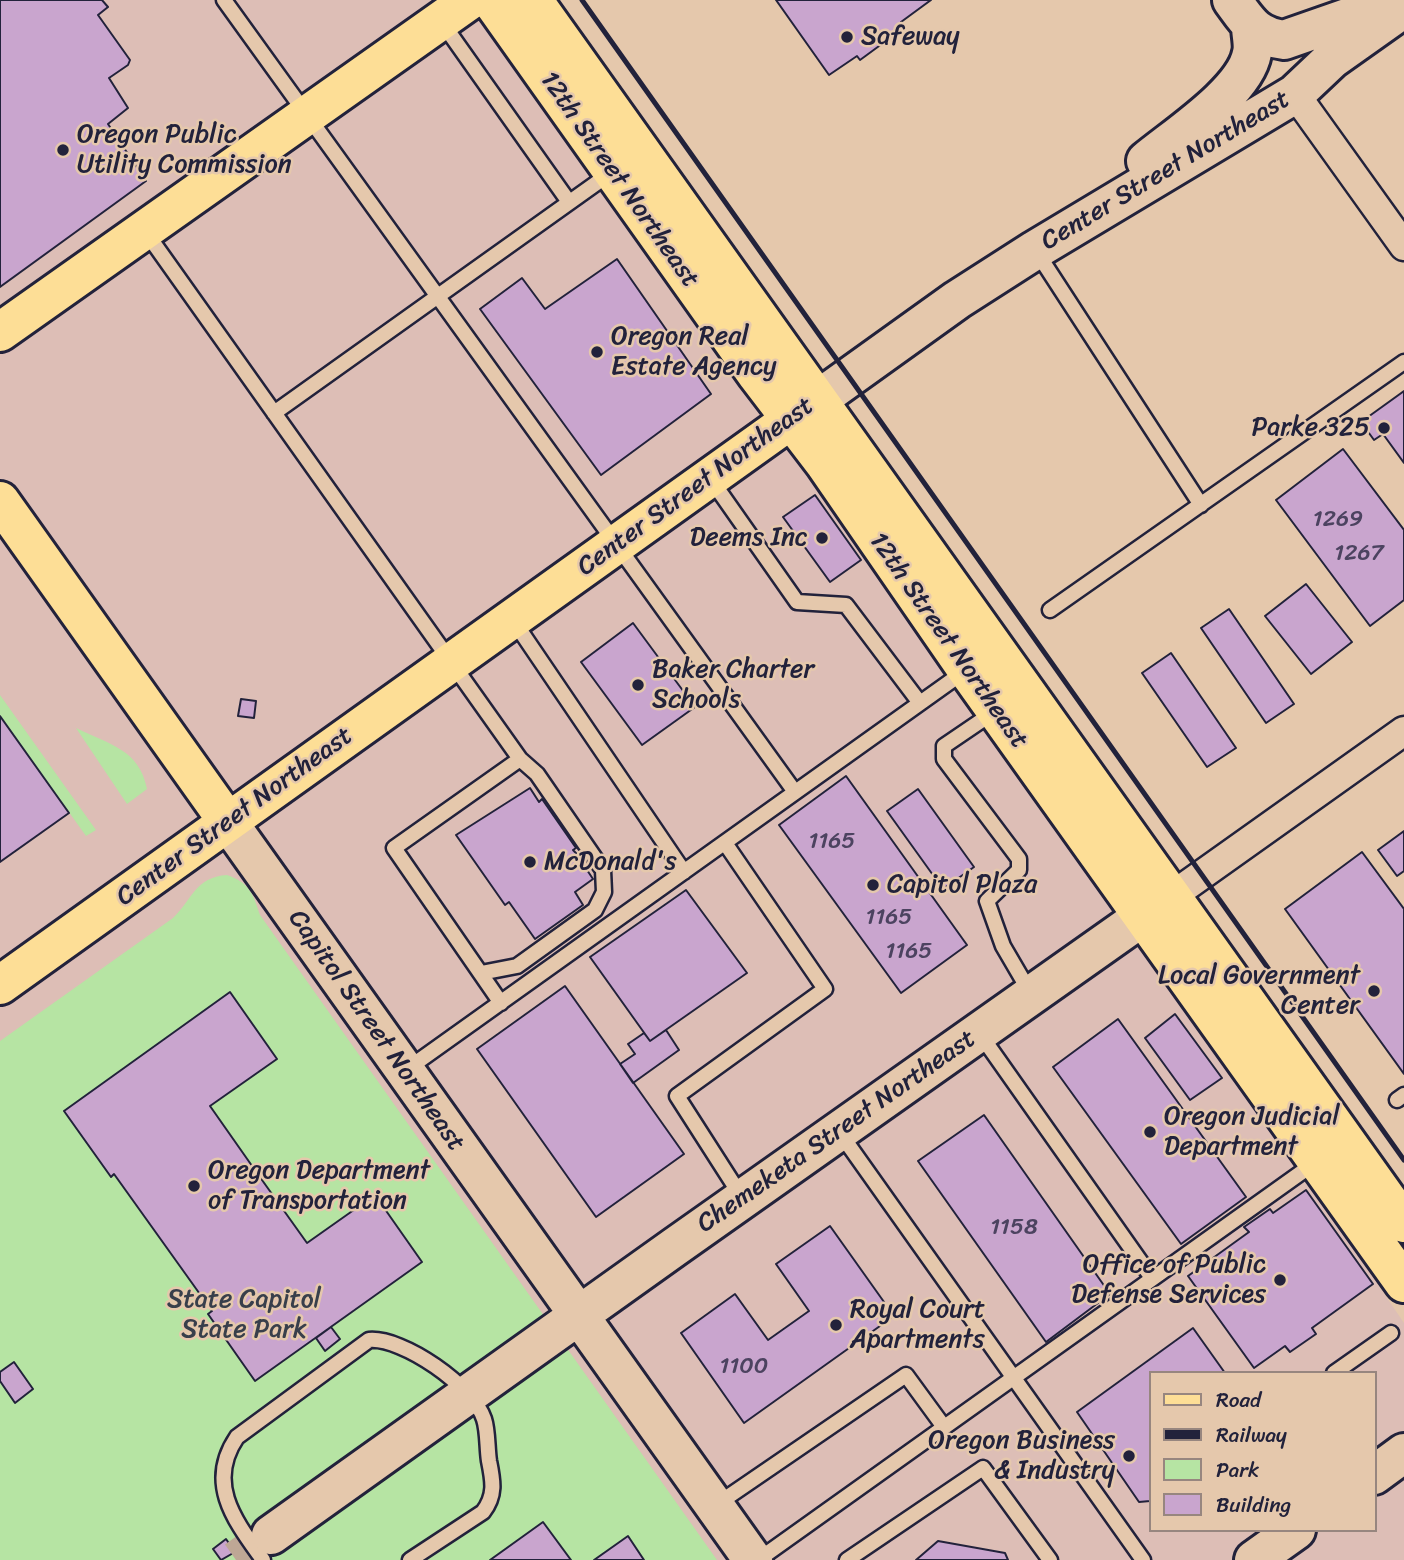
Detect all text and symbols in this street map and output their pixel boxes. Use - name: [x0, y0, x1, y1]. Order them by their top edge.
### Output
- place label: Safeway: [861, 21, 960, 53]
- marker: Safeway: [839, 29, 855, 45]
- street label: 12th Street Northeast: [533, 66, 705, 294]
- street label: Center Street Northeast: [1036, 84, 1296, 258]
- place label: Oregon Public Utility Commission: [77, 119, 292, 180]
- marker: Oregon Public Utility Commission: [55, 142, 71, 158]
- place label: Oregon Real Estate Agency: [611, 321, 776, 382]
- marker: Oregon Real Estate Agency: [589, 344, 605, 360]
- street label: Center Street Northeast: [572, 391, 820, 583]
- place label: Parke 325: [1251, 412, 1370, 444]
- marker: Parke 325: [1376, 420, 1392, 436]
- house number: 1269: [1313, 506, 1363, 534]
- place label: Deems Inc: [690, 522, 808, 554]
- street label: 12th Street Northeast: [862, 527, 1034, 755]
- marker: Deems Inc: [814, 530, 830, 546]
- house number: 1267: [1334, 540, 1384, 568]
- place label: Baker Charter Schools: [652, 654, 814, 716]
- marker: Baker Charter Schools: [630, 677, 646, 693]
- street label: Center Street Northeast: [111, 721, 359, 913]
- house number: 1165: [809, 828, 855, 856]
- place label: McDonald's: [544, 846, 677, 878]
- marker: McDonald's: [522, 854, 538, 870]
- place label: Capitol Plaza: [887, 869, 1037, 901]
- marker: Capitol Plaza: [865, 877, 881, 893]
- street label: Capitol Street Northeast: [281, 904, 471, 1158]
- house number: 1165: [866, 904, 912, 932]
- house number: 1165: [886, 938, 932, 966]
- place label: Local Government Center: [1158, 960, 1360, 1021]
- marker: Local Government Center: [1366, 983, 1382, 999]
- street label: Chemeketa Street Northeast: [692, 1024, 982, 1240]
- place label: Oregon Judicial Department: [1164, 1101, 1340, 1162]
- marker: Oregon Judicial Department: [1142, 1124, 1158, 1140]
- place label: Oregon Department of Transportation: [208, 1155, 430, 1216]
- marker: Oregon Department of Transportation: [186, 1178, 202, 1194]
- house number: 1158: [990, 1214, 1038, 1242]
- place label: Office of Public Defense Services: [1071, 1249, 1266, 1310]
- marker: Office of Public Defense Services: [1272, 1272, 1288, 1288]
- park label: State Capitol State Park: [167, 1284, 321, 1346]
- place label: Royal Court Apartments: [850, 1294, 985, 1356]
- marker: Royal Court Apartments: [828, 1317, 844, 1333]
- house number: 1100: [720, 1353, 768, 1381]
- legend: [1148, 1371, 1376, 1532]
- text: Road: [1216, 1381, 1261, 1419]
- text: Railway: [1216, 1416, 1287, 1454]
- place label: Oregon Business & Industry: [928, 1425, 1115, 1486]
- marker: Oregon Business & Industry: [1121, 1448, 1137, 1464]
- text: Park: [1216, 1451, 1259, 1489]
- text: Building: [1216, 1486, 1291, 1524]

